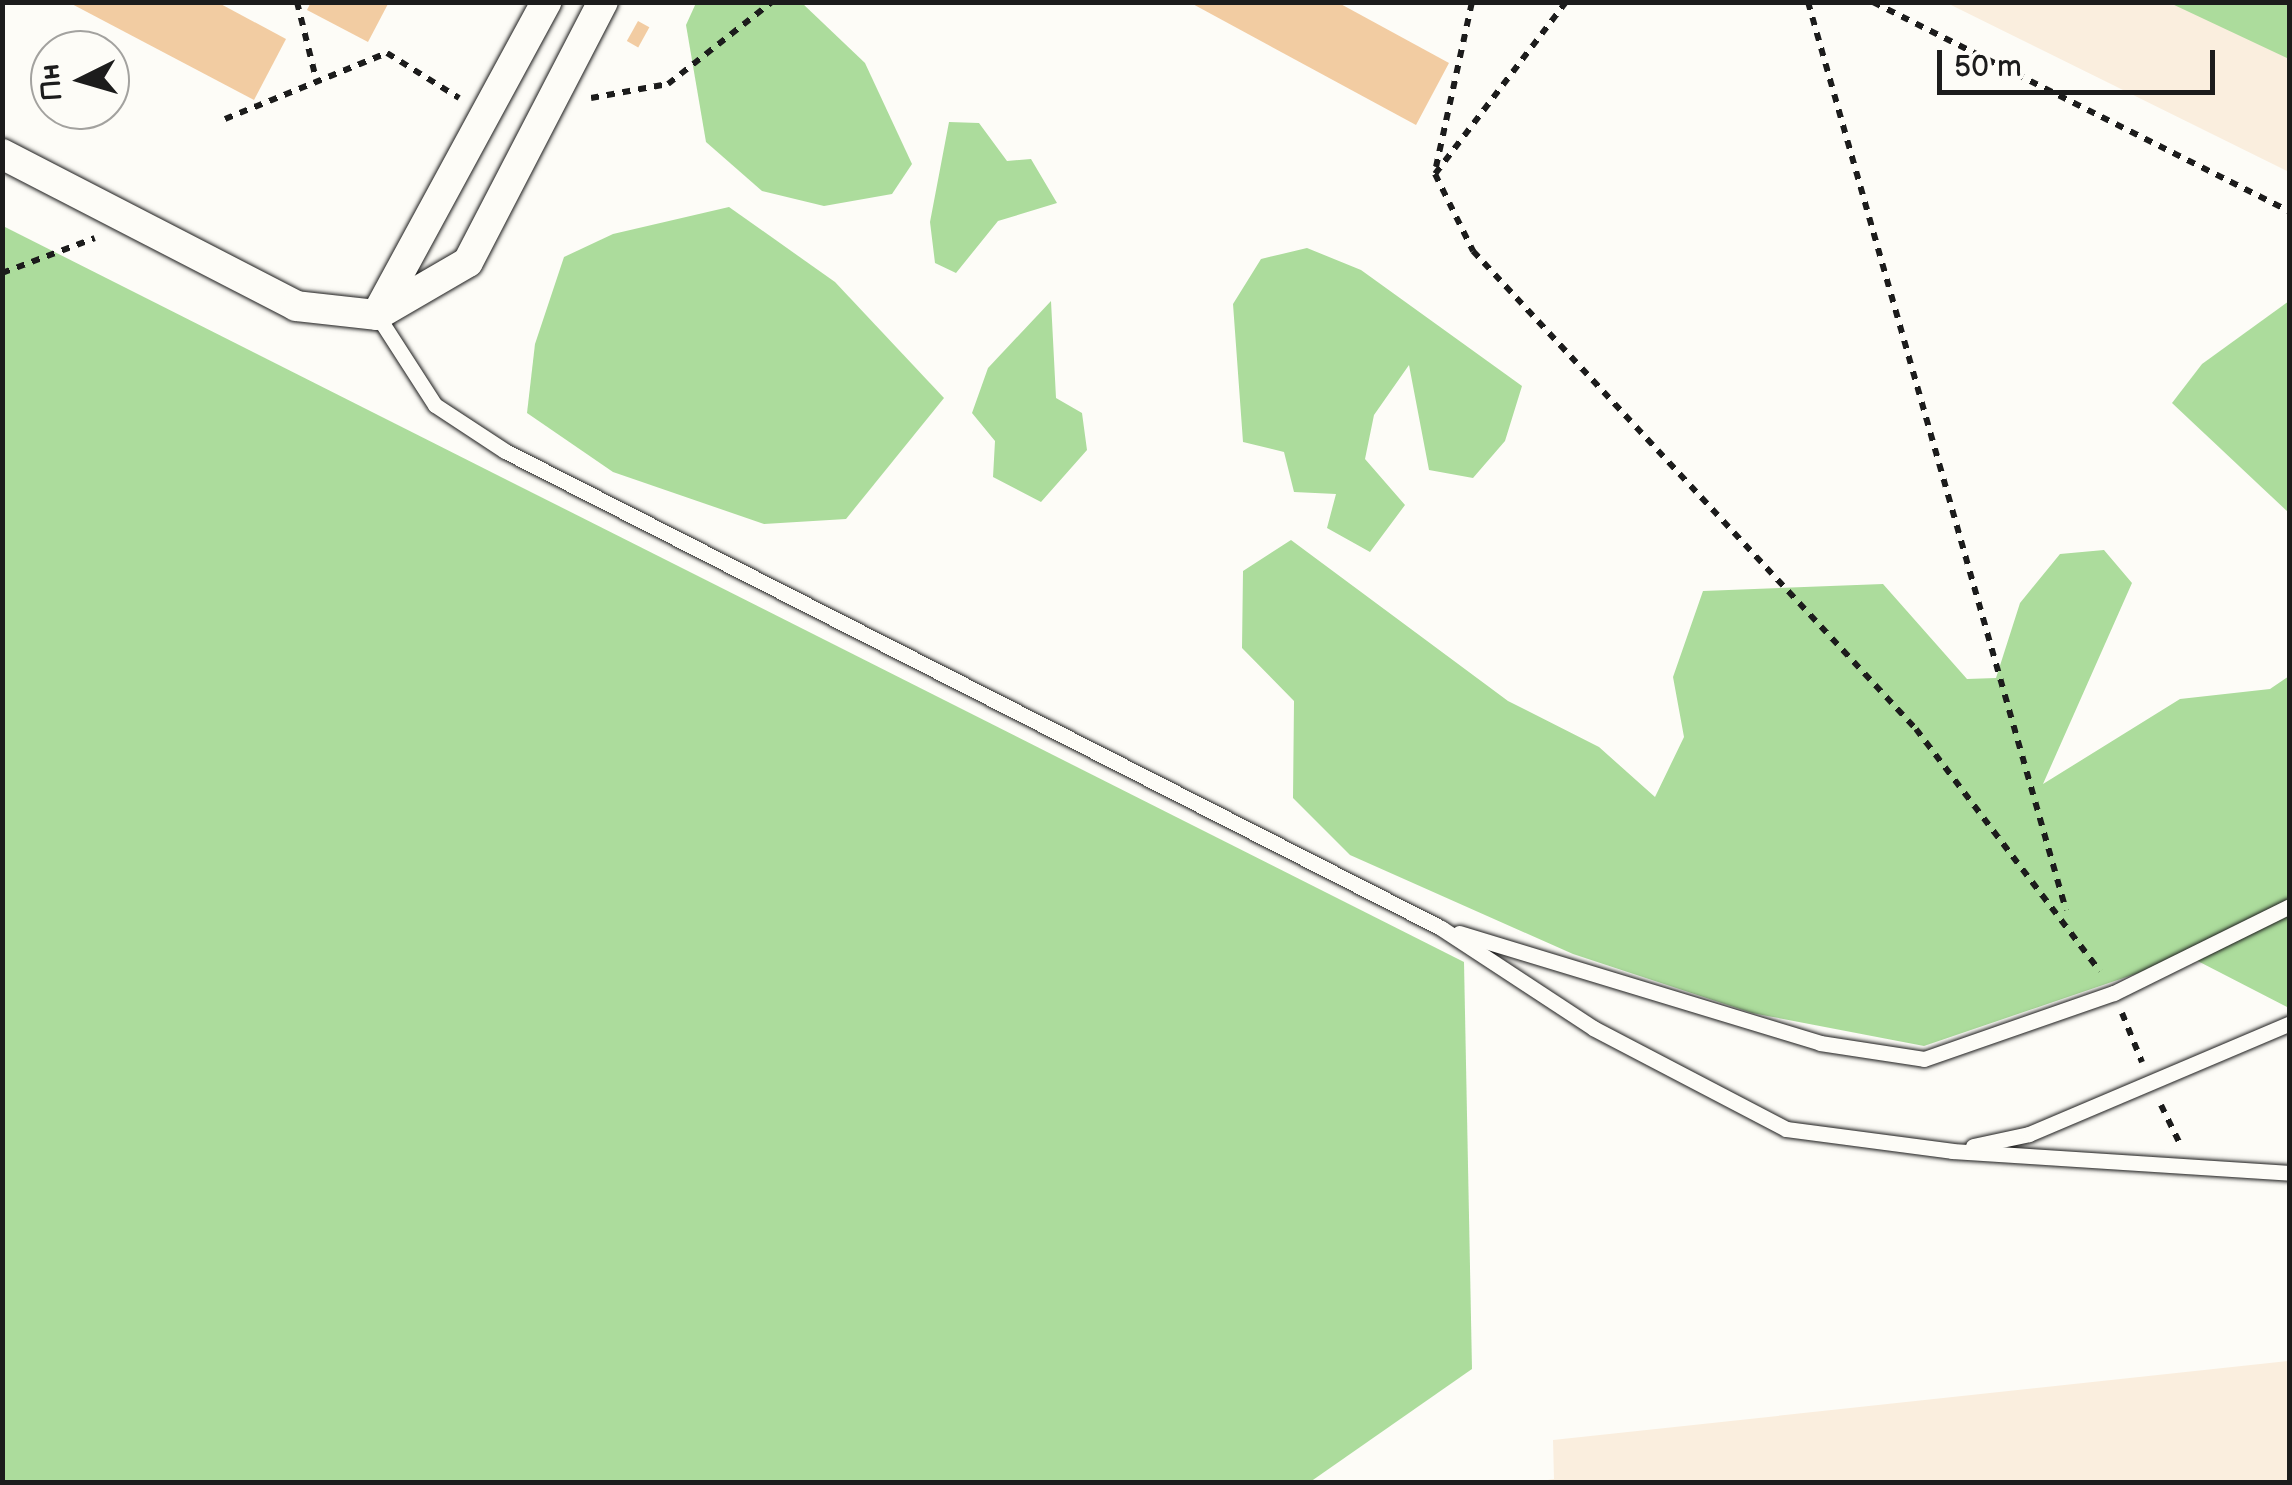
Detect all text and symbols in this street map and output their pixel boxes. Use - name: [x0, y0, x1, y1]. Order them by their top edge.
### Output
- north arrow: [30, 30, 130, 130]
- scale bar: [1942, 30, 2220, 92]
- text: 50 m: [1954, 49, 2022, 85]
- text: Пн: [34, 62, 70, 103]

